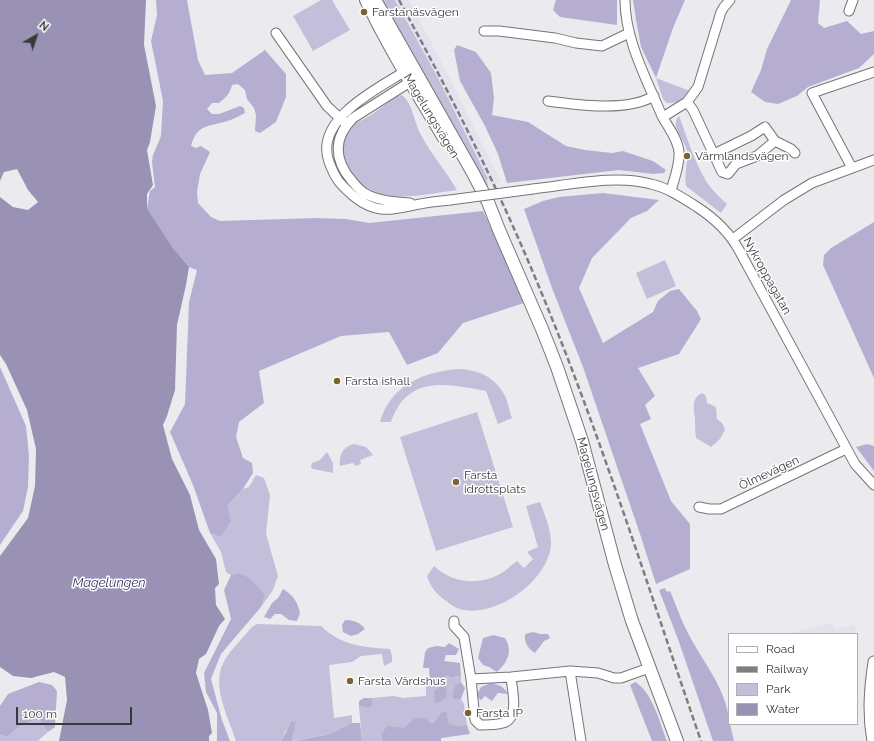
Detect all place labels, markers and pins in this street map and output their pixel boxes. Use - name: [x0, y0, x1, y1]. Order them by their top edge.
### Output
- place label: Farstanäsvägen: [372, 5, 459, 19]
- marker: Farstanäsvägen: [359, 7, 369, 17]
- place label: Värmlandsvägen: [695, 149, 788, 163]
- marker: Värmlandsvägen: [682, 151, 692, 161]
- place label: Farsta ishall: [345, 374, 410, 388]
- marker: Farsta ishall: [332, 376, 342, 386]
- place label: Farsta idrottsplats: [464, 468, 526, 496]
- marker: Farsta idrottsplats: [451, 477, 461, 487]
- place label: Farsta Värdshus: [358, 674, 446, 688]
- marker: Farsta Värdshus: [345, 676, 355, 686]
- place label: Farsta IP: [476, 706, 523, 720]
- marker: Farsta IP: [463, 708, 473, 718]

